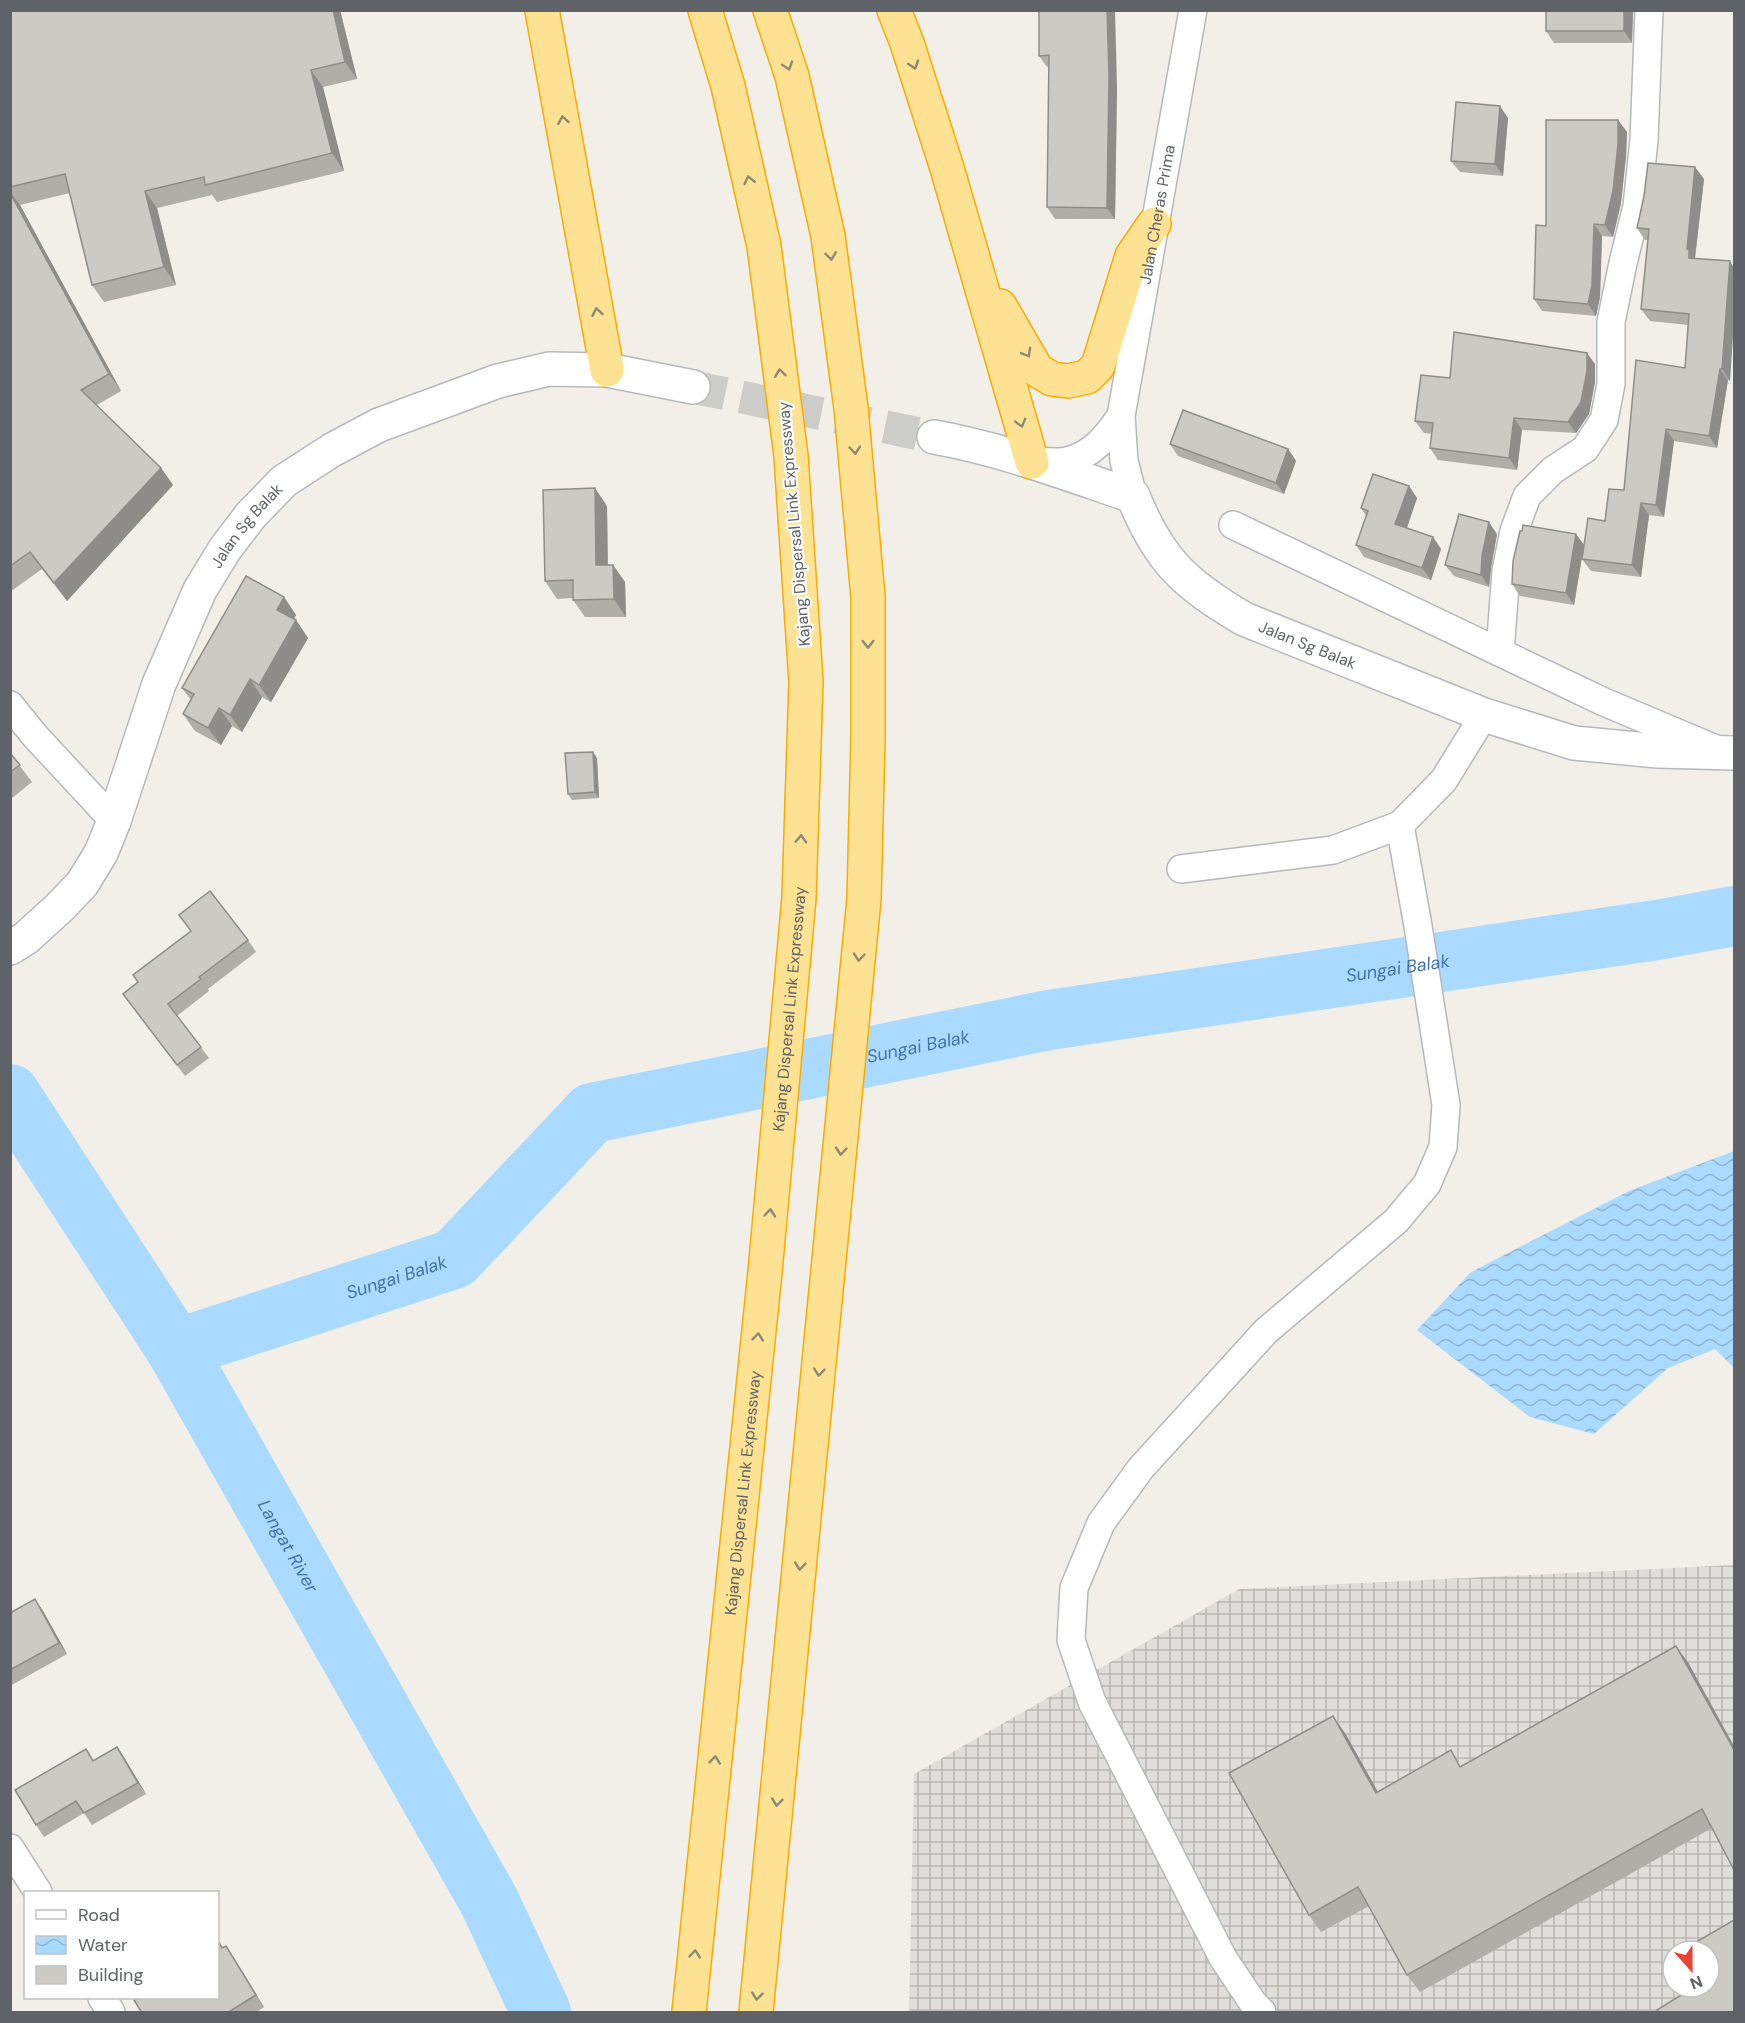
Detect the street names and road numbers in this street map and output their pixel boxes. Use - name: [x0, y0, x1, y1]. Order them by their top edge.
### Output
- street label: Jalan Cheras Prima: [1134, 143, 1179, 286]
- street label: Kajang Dispersal Link Expressway: [773, 401, 815, 647]
- street label: Jalan Sg Balak: [205, 478, 287, 572]
- street label: Jalan Sg Balak: [1255, 615, 1360, 673]
- street label: Kajang Dispersal Link Expressway: [767, 886, 810, 1132]
- street label: Kajang Dispersal Link Expressway: [719, 1369, 765, 1616]

